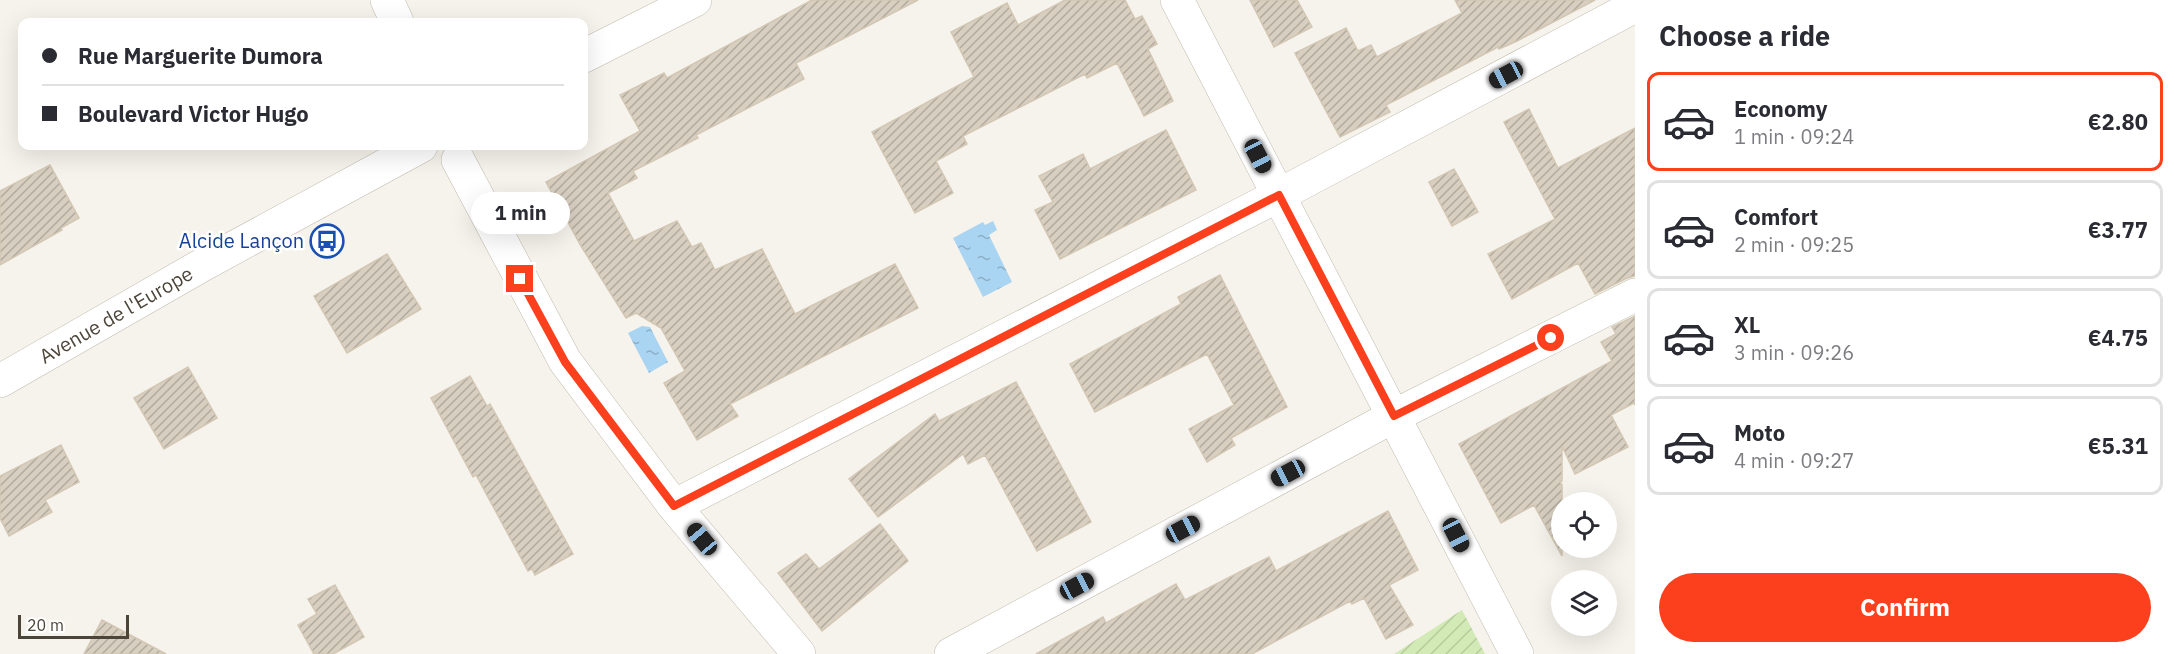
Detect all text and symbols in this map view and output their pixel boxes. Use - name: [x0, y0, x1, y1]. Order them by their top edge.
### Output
- text: Choose a ride: [1659, 18, 1830, 53]
- text: Rue Marguerite Dumora: [78, 41, 323, 70]
- car: [1486, 59, 1526, 91]
- text: Economy: [1734, 94, 1828, 123]
- icon: car: [1662, 95, 1716, 149]
- text: Boulevard Victor Hugo: [78, 99, 309, 128]
- text: €2.80: [2088, 107, 2148, 136]
- text: 1 min · 09:24: [1734, 123, 1854, 150]
- car: [1242, 136, 1274, 176]
- callout: 1 min: [470, 192, 570, 234]
- text: 1 min: [494, 199, 547, 226]
- text: Comfort: [1734, 202, 1818, 231]
- icon: car: [1662, 203, 1716, 257]
- text: €3.77: [2088, 215, 2148, 244]
- bus stop icon: Alcide Lançon: [309, 223, 345, 259]
- place label: Alcide Lançon: [179, 227, 304, 254]
- text: 2 min · 09:25: [1734, 231, 1854, 258]
- street label: Avenue de l'Europe: [34, 260, 197, 370]
- route end: [506, 265, 533, 292]
- text: XL: [1734, 310, 1760, 339]
- icon: car: [1662, 311, 1716, 365]
- text: €4.75: [2088, 323, 2148, 352]
- route start: [1537, 324, 1564, 351]
- text: 3 min · 09:26: [1734, 339, 1854, 366]
- text: Moto: [1734, 418, 1785, 447]
- icon: car: [1662, 419, 1716, 473]
- text: €5.31: [2088, 431, 2148, 460]
- text: 4 min · 09:27: [1734, 447, 1854, 474]
- car: [1268, 457, 1308, 489]
- map controls: [1551, 492, 1617, 636]
- button: locate: [1551, 492, 1617, 558]
- car: [1163, 513, 1203, 545]
- car: [1440, 515, 1472, 555]
- car: [684, 519, 720, 559]
- car: [1057, 570, 1097, 602]
- button: layers: [1551, 570, 1617, 636]
- button: Confirm: [1659, 573, 2151, 642]
- scale bar: [18, 612, 129, 640]
- text: 20 m: [27, 615, 64, 635]

